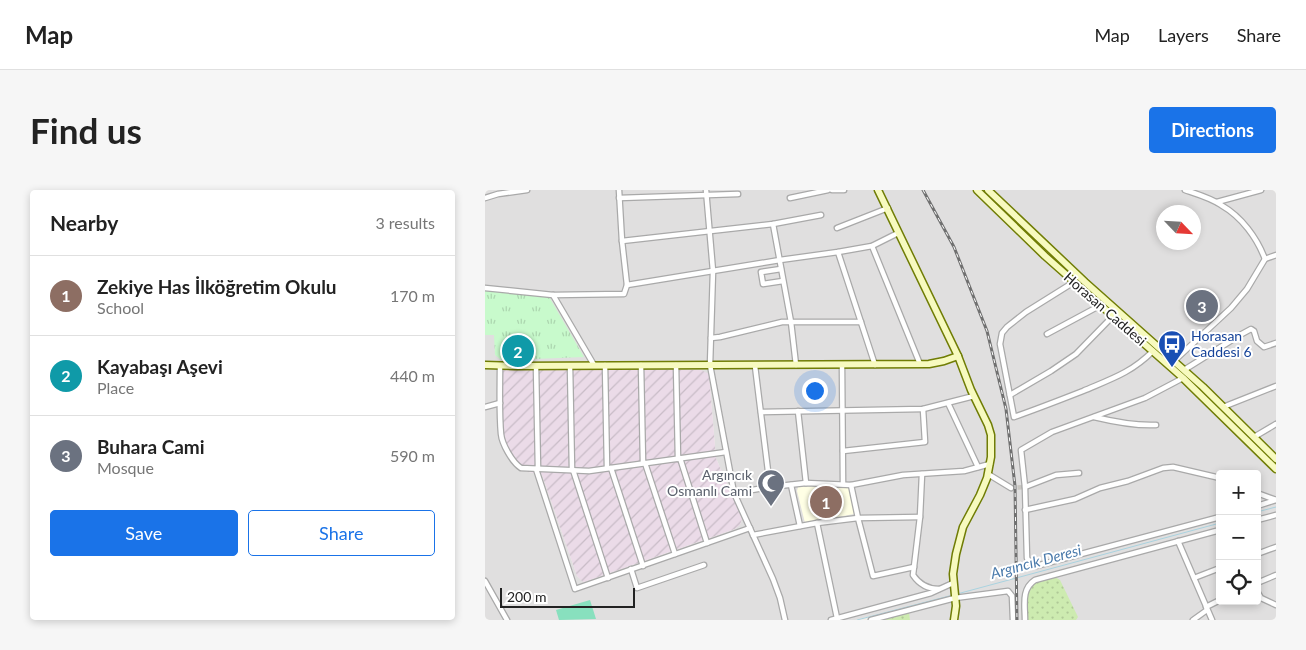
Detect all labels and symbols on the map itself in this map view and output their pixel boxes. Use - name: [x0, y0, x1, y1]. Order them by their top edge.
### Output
- north arrow: [1156, 205, 1201, 250]
- street label: Horasan Caddesi: [1061, 268, 1150, 349]
- pin: 3: [1186, 287, 1218, 325]
- place label: Horasan Caddesi 6: [1191, 327, 1252, 360]
- bus stop icon: Horasan Caddesi 6: [1157, 329, 1187, 368]
- pin: 2: [502, 332, 534, 370]
- your location: [802, 378, 828, 404]
- place label: Argıncık Osmanlı Cami: [667, 466, 753, 499]
- mosque icon: Argıncık Osmanlı Cami: [756, 468, 786, 507]
- pin: 1: [810, 483, 842, 521]
- water label: Argıncık Deresi: [987, 540, 1084, 582]
- scale bar: [500, 585, 635, 608]

